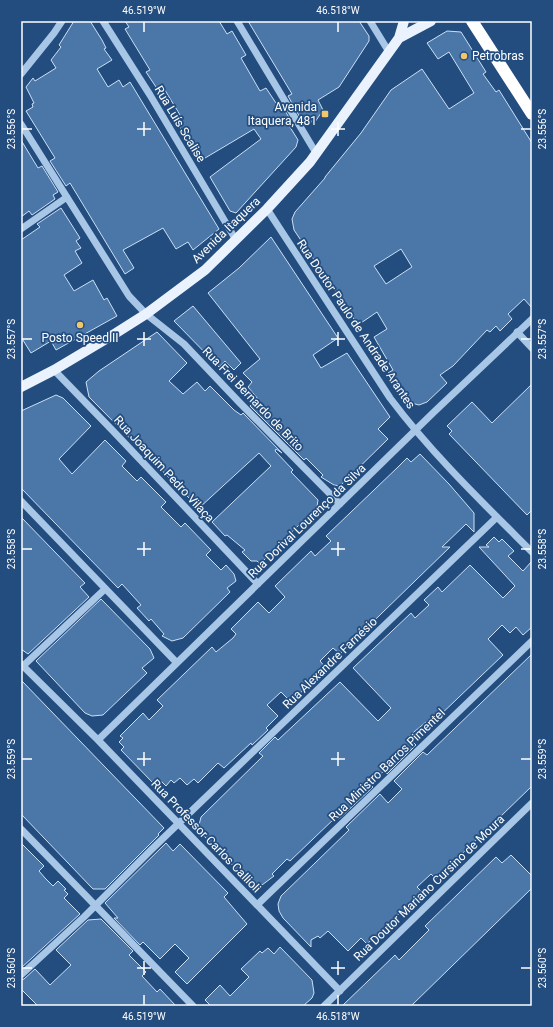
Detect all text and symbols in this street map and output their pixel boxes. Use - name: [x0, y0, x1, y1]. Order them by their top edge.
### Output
- text: 46.519°W: [122, 5, 166, 16]
- text: 46.518°W: [316, 5, 360, 16]
- place label: Petrobras: [472, 49, 524, 63]
- marker: Petrobras: [459, 51, 469, 61]
- street label: Rua Luís Scalise: [152, 83, 208, 165]
- place label: Avenida Itaquera, 481: [248, 100, 317, 128]
- text: 23.556°S: [6, 109, 17, 149]
- marker: Avenida Itaquera, 481: [320, 109, 330, 119]
- text: 23.556°S: [537, 109, 548, 149]
- street label: Avenida Itaquera: [189, 194, 263, 266]
- street label: Rua Doutor Paulo de Andrade Arantes: [294, 237, 418, 411]
- text: 23.557°S: [6, 319, 17, 359]
- text: 23.557°S: [537, 319, 548, 359]
- marker: Posto Speed II: [75, 320, 85, 330]
- place label: Posto Speed II: [41, 331, 119, 345]
- street label: Rua Frei Bernardo de Brito: [200, 344, 306, 454]
- street label: Rua Joaquim Pedro Vilaça: [111, 413, 217, 525]
- street label: Rua Dorival Lourenço da Silva: [245, 461, 369, 581]
- text: 23.558°S: [6, 529, 17, 569]
- text: 23.558°S: [537, 529, 548, 569]
- street label: Rua Alexandre Farnésio: [280, 614, 380, 712]
- street label: Rua Ministro Barros Pimentel: [326, 706, 448, 824]
- text: 23.559°S: [6, 739, 17, 779]
- text: 23.559°S: [537, 739, 548, 779]
- street label: Rua Professor Carlos Callioli: [148, 777, 264, 895]
- street label: Rua Doutor Mariano Cursino de Moura: [351, 812, 507, 964]
- text: 23.560°S: [6, 948, 17, 988]
- text: 23.560°S: [537, 948, 548, 988]
- text: 46.519°W: [122, 1011, 166, 1022]
- text: 46.518°W: [316, 1011, 360, 1022]

